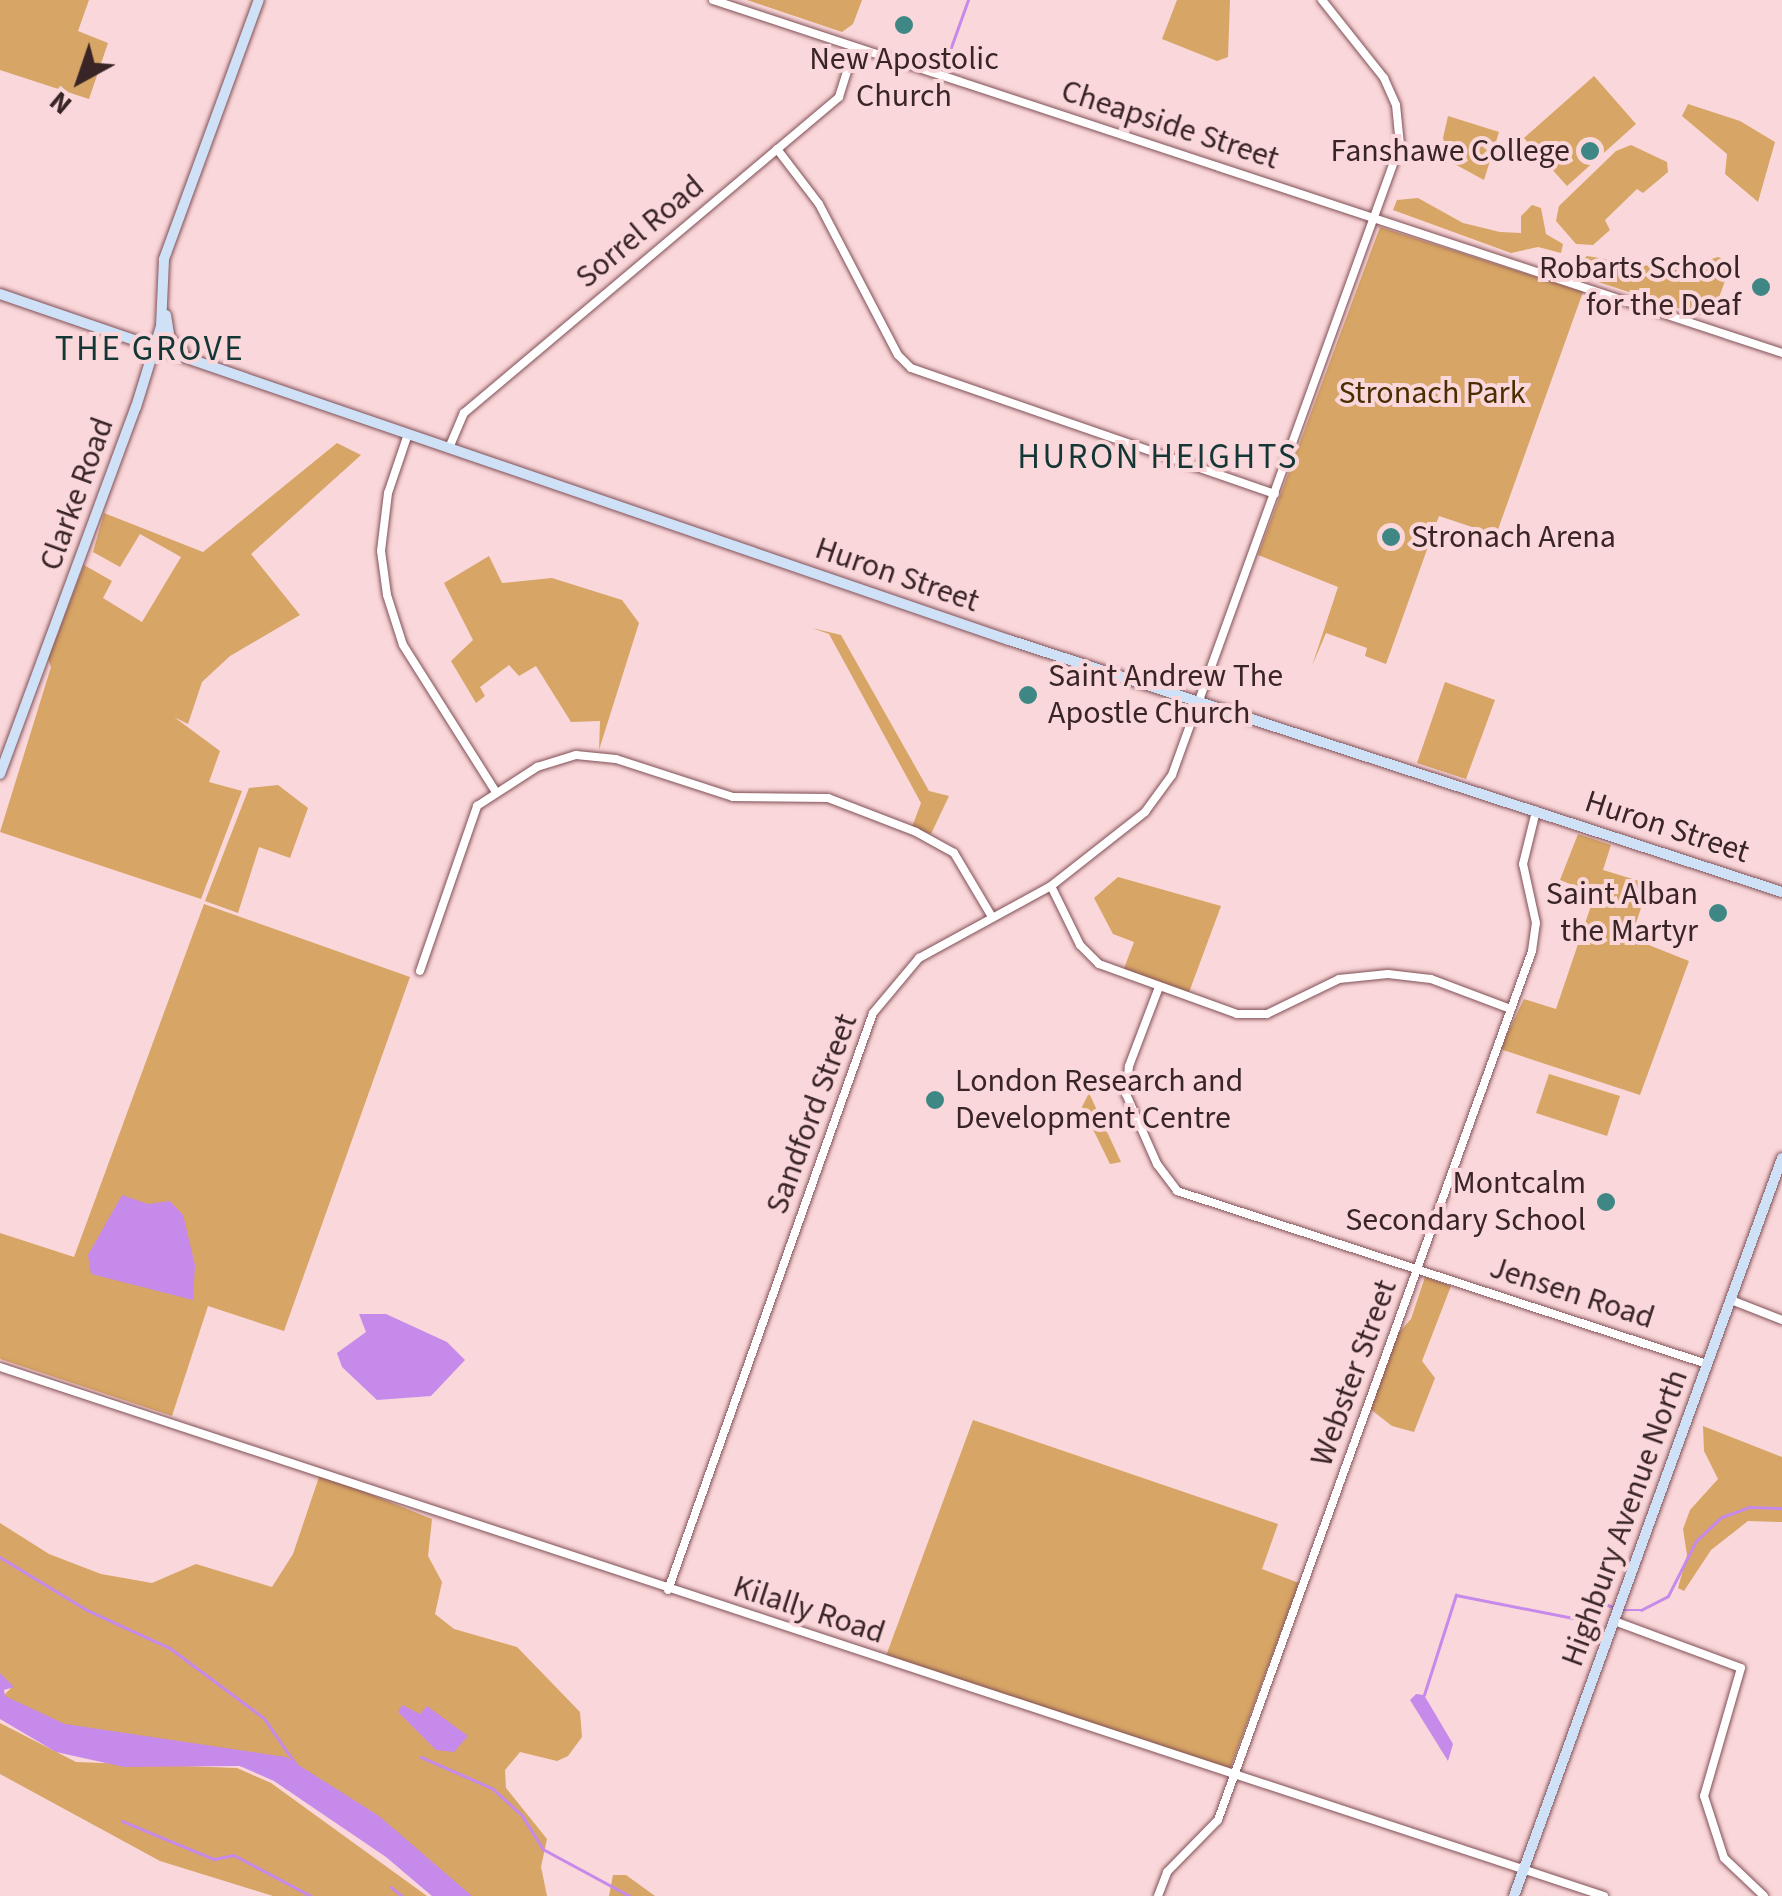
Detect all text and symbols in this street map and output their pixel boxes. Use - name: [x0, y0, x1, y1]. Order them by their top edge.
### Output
- marker: New Apostolic Church: [893, 14, 915, 36]
- north arrow: [30, 30, 130, 130]
- place label: New Apostolic Church: [809, 41, 999, 116]
- street label: Cheapside Street: [1056, 72, 1284, 178]
- text: N: [41, 82, 81, 124]
- place label: Fanshawe College: [1330, 132, 1570, 170]
- marker: Fanshawe College: [1579, 140, 1601, 162]
- street label: Sorrel Road: [568, 167, 712, 297]
- place label: Robarts School for the Deaf: [1539, 250, 1741, 325]
- marker: Robarts School for the Deaf: [1750, 276, 1772, 298]
- district label: THE GROVE: [55, 328, 245, 370]
- park label: Stronach Park: [1338, 374, 1526, 412]
- street label: Clarke Road: [32, 412, 122, 576]
- district label: HURON HEIGHTS: [1017, 436, 1299, 478]
- place label: Stronach Arena: [1411, 518, 1616, 556]
- marker: Stronach Arena: [1380, 526, 1402, 548]
- street label: Huron Street: [810, 529, 984, 621]
- place label: Saint Andrew The Apostle Church: [1048, 658, 1283, 733]
- marker: Saint Andrew The Apostle Church: [1017, 684, 1039, 706]
- street label: Huron Street: [1580, 782, 1754, 872]
- place label: Saint Alban the Martyr: [1546, 876, 1698, 951]
- marker: Saint Alban the Martyr: [1707, 902, 1729, 924]
- street label: Sandford Street: [758, 1009, 866, 1219]
- place label: London Research and Development Centre: [955, 1063, 1243, 1138]
- marker: London Research and Development Centre: [924, 1089, 946, 1111]
- place label: Montcalm Secondary School: [1345, 1165, 1586, 1240]
- marker: Montcalm Secondary School: [1595, 1191, 1617, 1213]
- street label: Jensen Road: [1485, 1248, 1659, 1338]
- street label: Webster Street: [1303, 1275, 1405, 1471]
- street label: Highbury Avenue North: [1553, 1364, 1697, 1672]
- street label: Kilally Road: [728, 1567, 890, 1653]

